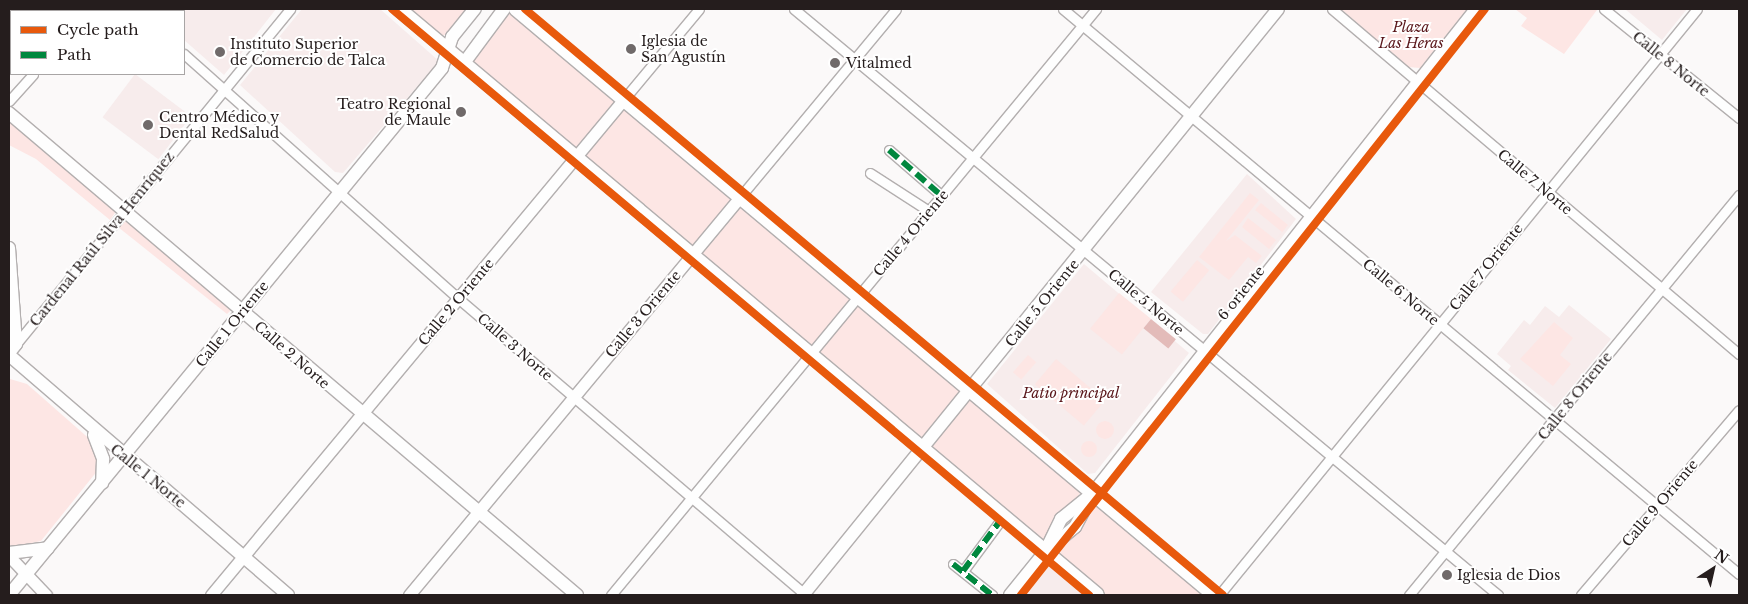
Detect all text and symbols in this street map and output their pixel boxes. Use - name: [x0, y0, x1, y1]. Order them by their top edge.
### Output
- legend: [10, 10, 185, 75]
- park label: Plaza Las Heras: [1378, 19, 1444, 52]
- text: Cycle path: [57, 20, 139, 39]
- street label: Calle 8 Norte: [1629, 28, 1713, 100]
- place label: Iglesia de San Agustín: [641, 33, 726, 65]
- place label: Instituto Superior de Comercio de Talca: [230, 36, 386, 68]
- marker: Iglesia de San Agustín: [625, 43, 637, 55]
- text: Path: [57, 45, 91, 64]
- marker: Instituto Superior de Comercio de Talca: [214, 46, 226, 58]
- place label: Vitalmed: [846, 55, 912, 71]
- marker: Vitalmed: [828, 56, 842, 70]
- place label: Teatro Regional de Maule: [337, 96, 451, 128]
- marker: Teatro Regional de Maule: [455, 106, 467, 118]
- place label: Centro Médico y Dental RedSalud: [159, 109, 280, 142]
- marker: Centro Médico y Dental RedSalud: [141, 118, 155, 132]
- street label: Calle 7 Norte: [1494, 146, 1576, 218]
- street label: Cardenal Raúl Silva Henríquez: [26, 148, 178, 330]
- street label: Calle 4 Oriente: [870, 186, 952, 280]
- street label: Calle 7 Oriente: [1446, 220, 1526, 314]
- street label: Calle 2 Oriente: [415, 255, 497, 349]
- street label: Calle 6 Norte: [1359, 255, 1443, 329]
- street label: Calle 5 Oriente: [1002, 256, 1082, 350]
- street label: 6 oriente: [1214, 263, 1268, 323]
- street label: Calle 5 Norte: [1105, 266, 1187, 338]
- street label: Calle 3 Oriente: [602, 267, 684, 361]
- street label: Calle 1 Oriente: [192, 278, 272, 370]
- street label: Calle 3 Norte: [474, 310, 556, 384]
- street label: Calle 2 Norte: [251, 318, 333, 392]
- street label: Calle 8 Oriente: [1534, 349, 1616, 443]
- park label: Patio principal: [1022, 385, 1120, 401]
- street label: Calle 1 Norte: [107, 441, 189, 511]
- street label: Calle 9 Oriente: [1619, 456, 1701, 550]
- north arrow: [1688, 544, 1738, 594]
- text: N: [1711, 546, 1732, 568]
- place label: Iglesia de Dios: [1457, 567, 1561, 583]
- marker: Iglesia de Dios: [1441, 569, 1453, 581]

